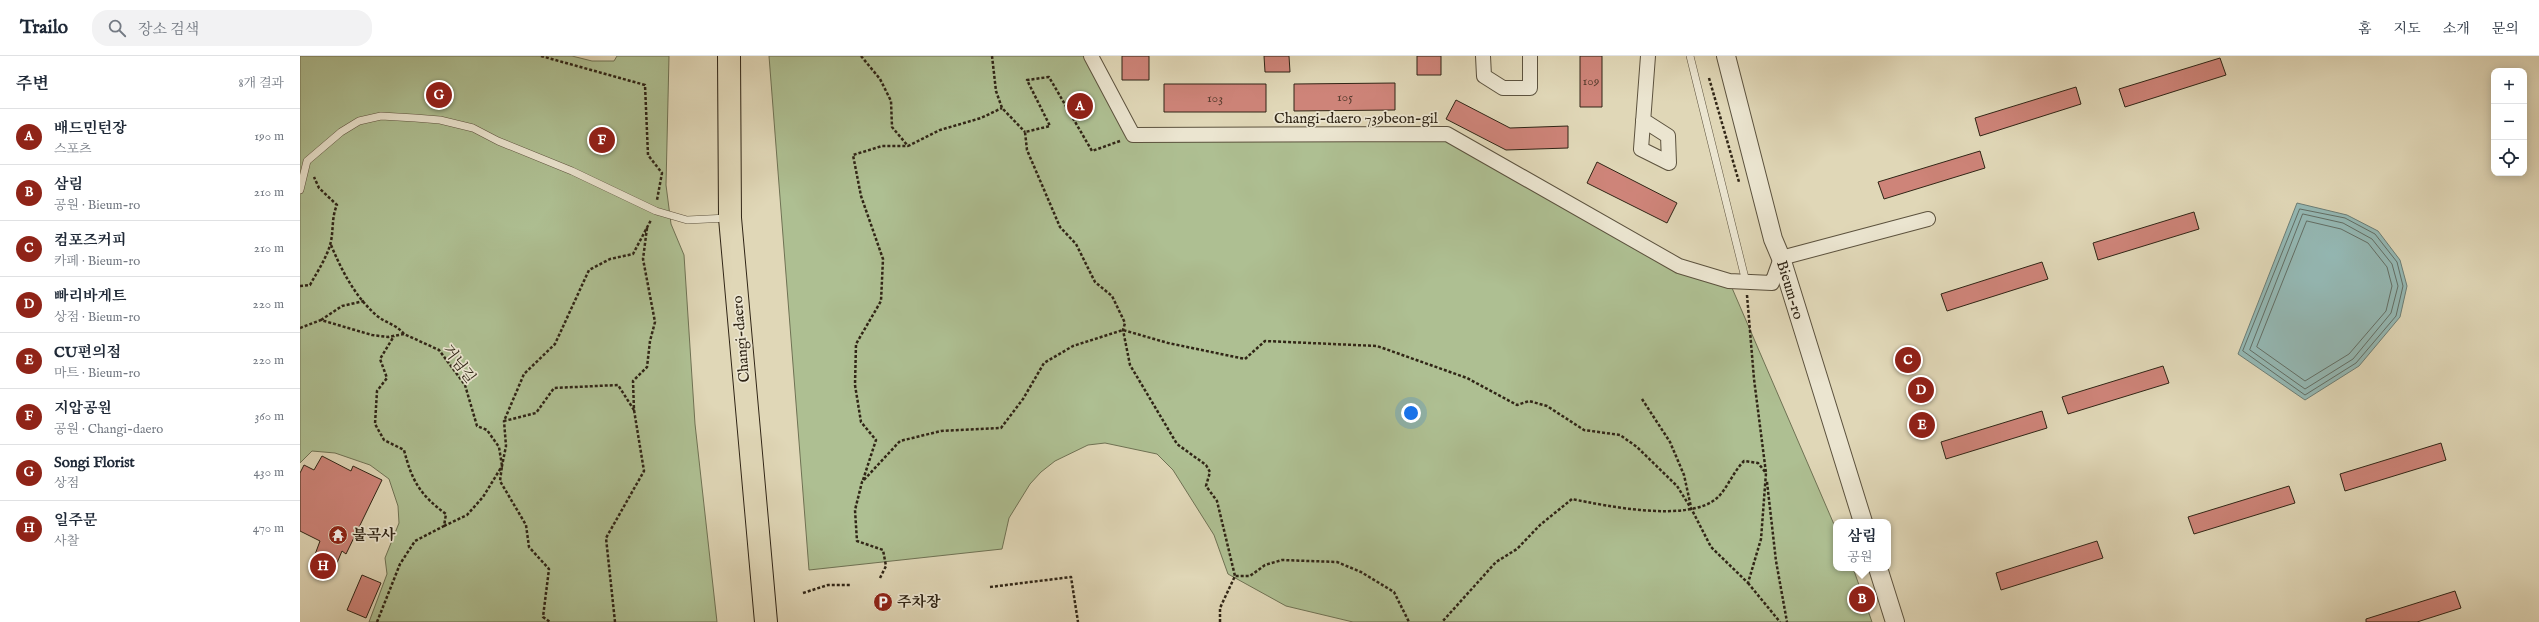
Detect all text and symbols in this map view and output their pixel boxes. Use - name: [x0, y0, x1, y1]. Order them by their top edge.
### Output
- search box: [92, 10, 372, 46]
- text: Trailo: [20, 16, 68, 40]
- icon: search: [106, 17, 128, 39]
- text: 장소 검색: [138, 20, 199, 39]
- text: 홈: [2358, 20, 2372, 38]
- text: 지도: [2394, 20, 2421, 38]
- text: 소개: [2443, 20, 2470, 38]
- text: 문의: [2492, 20, 2519, 38]
- map controls: [2491, 68, 2527, 176]
- button: +: [2491, 68, 2527, 104]
- house number: 109: [1583, 73, 1600, 90]
- text: 주변: [16, 74, 49, 95]
- text: 8개 결과: [238, 75, 284, 92]
- pin: G: [426, 80, 452, 110]
- house number: 105: [1337, 89, 1353, 106]
- house number: 103: [1207, 90, 1223, 107]
- pin: A: [1067, 91, 1093, 121]
- button: −: [2491, 104, 2527, 140]
- street label: Changi-daero 739beon-gil: [1274, 109, 1439, 128]
- text: 배드민턴장: [54, 119, 126, 138]
- pin: F: [589, 125, 615, 155]
- text: A: [25, 128, 33, 145]
- text: 190 m: [254, 128, 284, 145]
- button: locate: [2491, 140, 2527, 176]
- text: 스포츠: [54, 141, 92, 158]
- text: 삼림: [54, 175, 83, 194]
- text: B: [25, 184, 33, 201]
- text: 210 m: [254, 184, 284, 201]
- text: 공원 · Bieum-ro: [54, 197, 140, 214]
- text: 컴포즈커피: [54, 231, 126, 250]
- text: C: [24, 240, 34, 257]
- text: 210 m: [254, 240, 284, 257]
- text: 카페 · Bieum-ro: [54, 253, 140, 270]
- street label: Bieum-ro: [1772, 258, 1808, 322]
- text: 빠리바게트: [54, 287, 126, 306]
- street label: Changi-daero: [728, 295, 754, 383]
- text: D: [24, 296, 34, 313]
- text: 220 m: [253, 296, 284, 313]
- text: 상점 · Bieum-ro: [54, 309, 140, 326]
- street label: 거님길: [438, 341, 480, 387]
- text: CU편의점: [54, 343, 121, 362]
- pin: C: [1895, 345, 1921, 375]
- text: E: [24, 352, 34, 369]
- text: 220 m: [253, 352, 284, 369]
- text: 마트 · Bieum-ro: [54, 365, 140, 382]
- pin: D: [1908, 375, 1934, 405]
- text: 지압공원: [54, 399, 112, 418]
- your location: [1401, 403, 1421, 423]
- text: F: [25, 408, 33, 425]
- text: 360 m: [254, 408, 284, 425]
- pin: E: [1909, 410, 1935, 440]
- text: 공원 · Changi-daero: [54, 421, 163, 438]
- text: Songi Florist: [54, 453, 135, 472]
- text: G: [24, 464, 34, 481]
- text: 430 m: [254, 464, 284, 481]
- text: 상점: [54, 475, 79, 492]
- text: 일주문: [54, 511, 97, 530]
- popup: [1833, 519, 1891, 571]
- text: H: [23, 520, 35, 537]
- text: 470 m: [253, 520, 284, 537]
- temple icon: 불곡사: [327, 524, 349, 546]
- place label: 불곡사: [352, 526, 396, 545]
- text: 삼림: [1848, 527, 1876, 546]
- text: 사찰: [54, 533, 79, 550]
- text: 공원: [1848, 549, 1873, 566]
- pin: H: [310, 551, 336, 581]
- pin: B: [1849, 584, 1875, 614]
- parking icon: 주차장: [872, 591, 894, 613]
- place label: 주차장: [897, 593, 941, 612]

